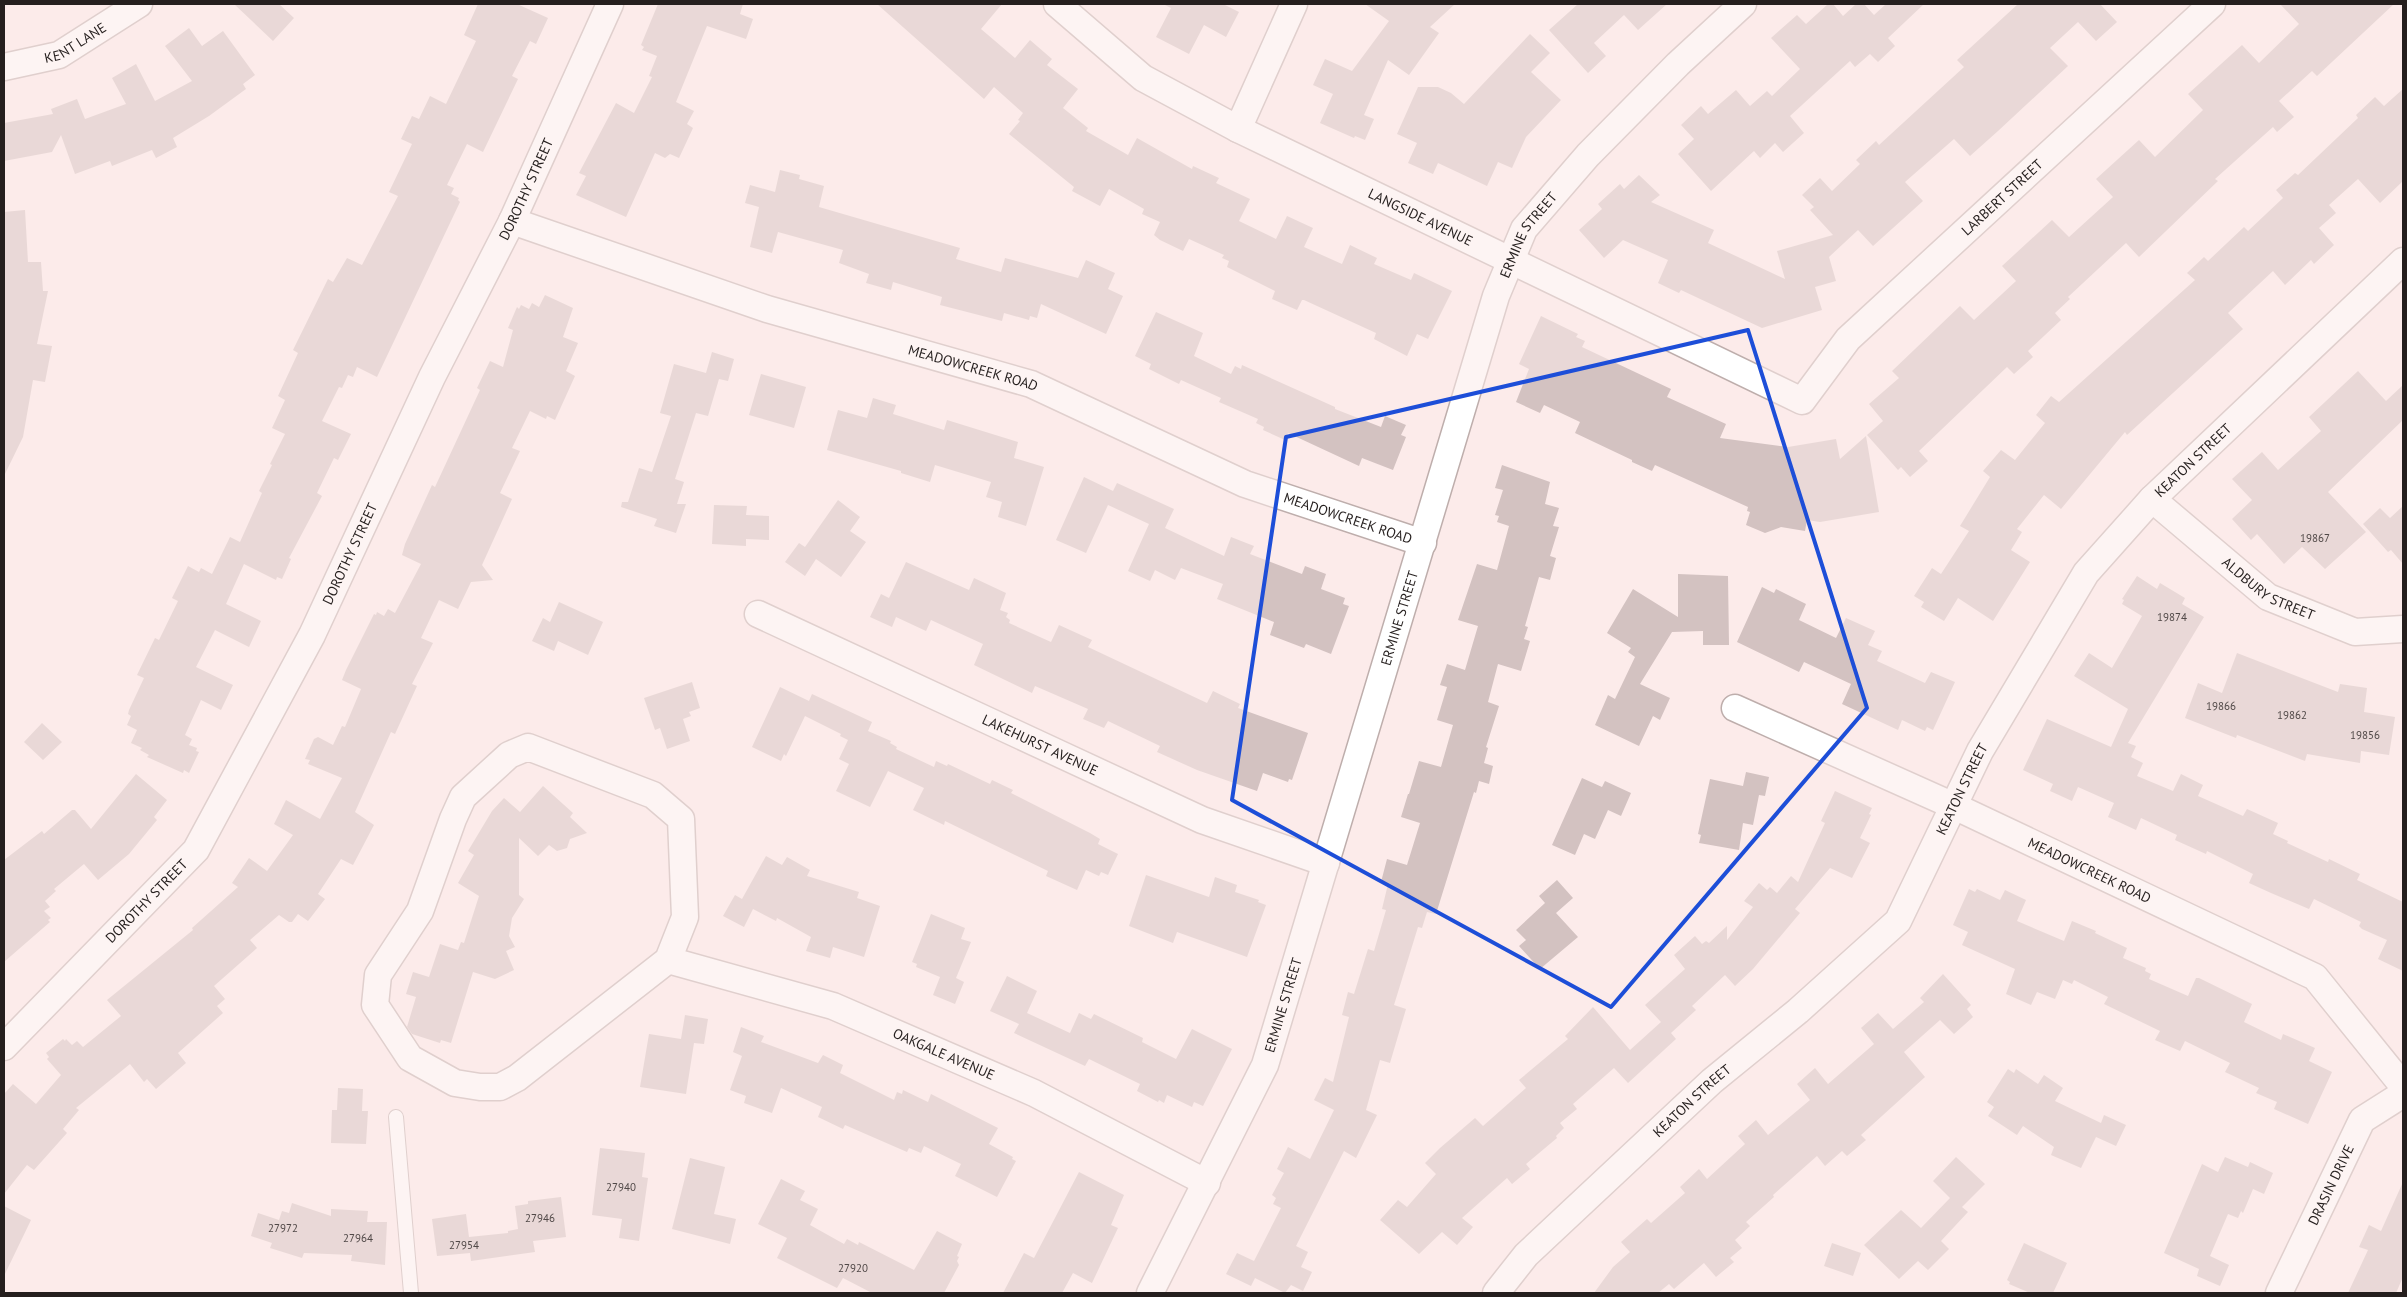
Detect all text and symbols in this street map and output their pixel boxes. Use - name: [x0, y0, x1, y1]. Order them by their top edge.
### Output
- street label: KENT LANE: [43, 18, 110, 67]
- street label: DOROTHY STREET: [495, 135, 557, 243]
- street label: LARBERT STREET: [1958, 155, 2047, 239]
- street label: LANGSIDE AVENUE: [1365, 184, 1476, 250]
- street label: ERMINE STREET: [1496, 188, 1561, 280]
- street label: MEADOWCREEK ROAD: [906, 341, 1041, 395]
- street label: KEATON STREET: [2151, 419, 2235, 501]
- street label: MEADOWCREEK ROAD: [1282, 489, 1415, 548]
- street label: DOROTHY STREET: [318, 500, 381, 607]
- house number: 19867: [2300, 531, 2330, 545]
- street label: ALDBURY STREET: [2218, 553, 2318, 624]
- street label: ERMINE STREET: [1377, 568, 1422, 668]
- house number: 19874: [2157, 610, 2187, 624]
- house number: 19866: [2206, 699, 2236, 713]
- house number: 19862: [2277, 708, 2307, 722]
- street label: LAKEHURST AVENUE: [979, 710, 1101, 779]
- house number: 19856: [2350, 728, 2380, 742]
- street label: KEATON STREET: [1932, 740, 1992, 838]
- street label: MEADOWCREEK ROAD: [2025, 833, 2154, 907]
- street label: DOROTHY STREET: [101, 855, 191, 947]
- street label: ERMINE STREET: [1260, 955, 1306, 1055]
- street label: OAKGALE AVENUE: [890, 1024, 997, 1084]
- street label: KEATON STREET: [1649, 1060, 1735, 1141]
- street label: DRASIN DRIVE: [2304, 1142, 2358, 1228]
- house number: 27940: [606, 1180, 636, 1194]
- house number: 27946: [525, 1211, 555, 1225]
- house number: 27972: [268, 1221, 298, 1235]
- house number: 27964: [343, 1231, 373, 1245]
- house number: 27954: [449, 1238, 479, 1252]
- house number: 27920: [838, 1261, 868, 1275]

